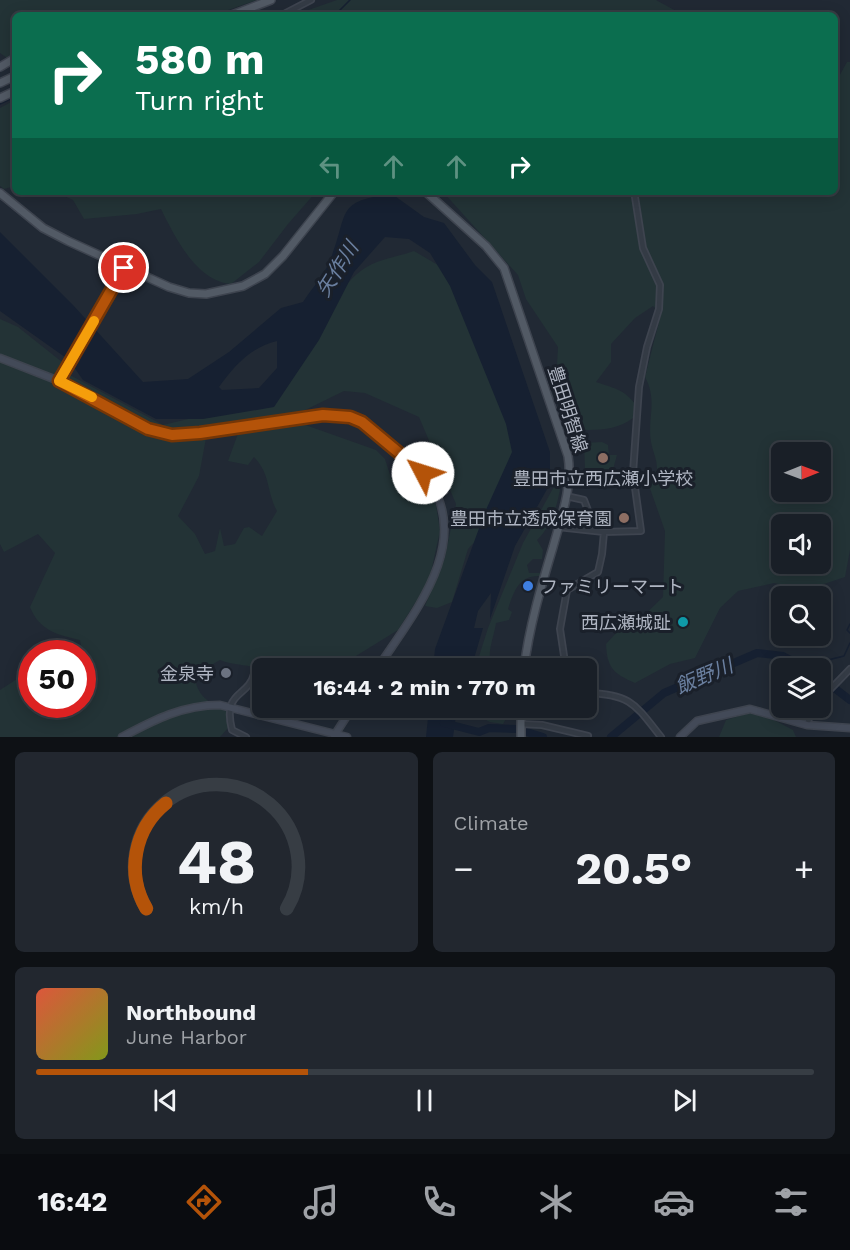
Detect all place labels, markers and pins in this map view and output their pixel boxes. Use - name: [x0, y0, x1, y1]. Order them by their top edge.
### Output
- pin: [98, 242, 149, 293]
- marker: 豊田市立西広瀬小学校: [596, 451, 610, 465]
- place label: 豊田市立西広瀬小学校: [513, 468, 693, 489]
- place label: 豊田市立透成保育園: [450, 508, 612, 529]
- marker: 豊田市立透成保育園: [617, 511, 631, 525]
- place label: ファミリーマート: [540, 576, 684, 597]
- marker: ファミリーマート: [521, 579, 535, 593]
- place label: 西広瀬城趾: [581, 612, 671, 633]
- marker: 西広瀬城趾: [676, 615, 690, 629]
- place label: 金泉寺: [160, 663, 214, 684]
- marker: 金泉寺: [219, 666, 233, 680]

